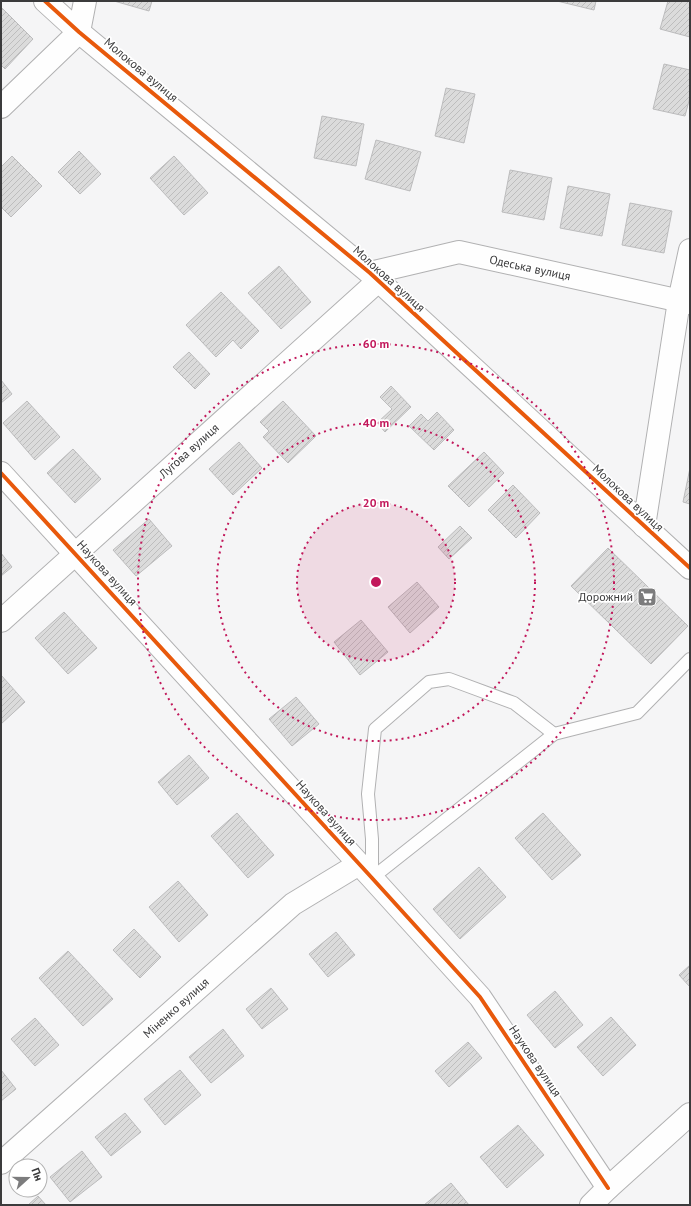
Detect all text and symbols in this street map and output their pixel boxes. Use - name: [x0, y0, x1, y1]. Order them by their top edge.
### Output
- street label: Молокова вулиця: [101, 34, 181, 105]
- street label: Молокова вулиця: [350, 242, 428, 315]
- street label: Одеська вулиця: [488, 252, 572, 283]
- text: 60 m: [363, 336, 389, 351]
- text: 40 m: [363, 415, 389, 430]
- street label: Лугова вулиця: [155, 420, 222, 482]
- street label: Молокова вулиця: [590, 461, 667, 534]
- text: 20 m: [363, 495, 389, 510]
- street label: Наукова вулиця: [74, 537, 141, 609]
- centre of rings: [369, 575, 383, 589]
- supermarket icon: Дорожний: [636, 586, 658, 608]
- place label: Дорожний: [578, 589, 633, 604]
- street label: Наукова вулиця: [293, 777, 360, 849]
- street label: Міненко вулиця: [140, 974, 212, 1041]
- street label: Наукова вулиця: [506, 1022, 565, 1099]
- north arrow: [8, 1158, 48, 1198]
- text: Пн: [28, 1166, 46, 1183]

